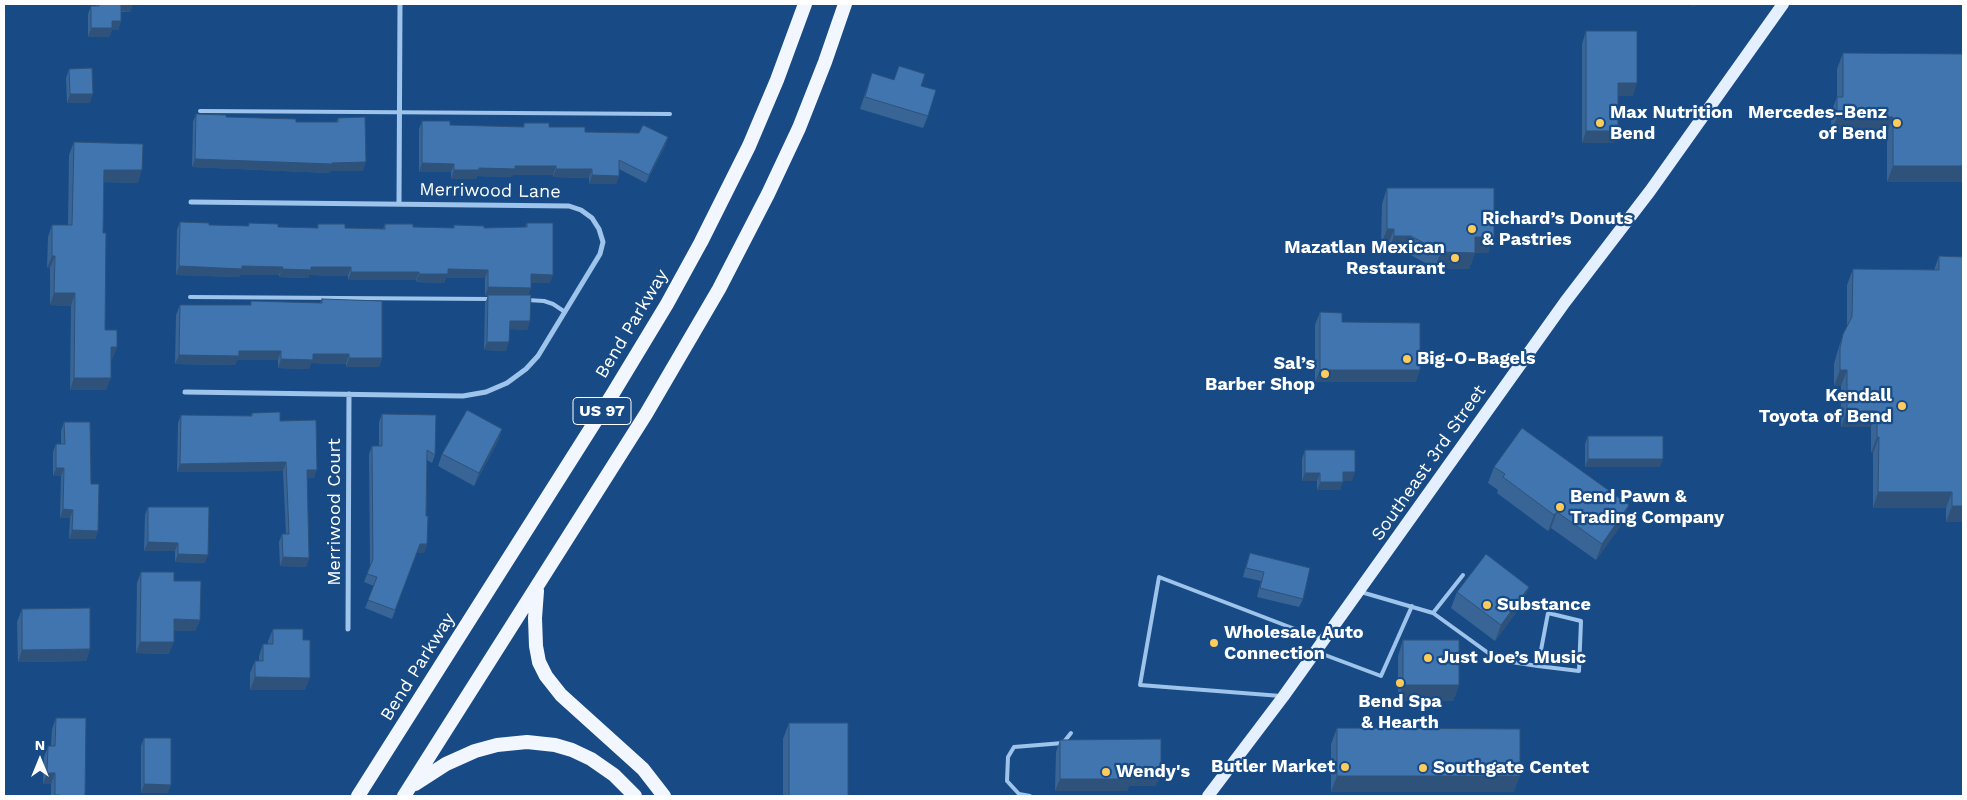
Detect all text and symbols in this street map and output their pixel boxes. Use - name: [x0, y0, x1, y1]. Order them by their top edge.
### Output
- place label: Max Nutrition Bend: [1610, 102, 1733, 144]
- place label: Mercedes-Benz of Bend: [1748, 102, 1887, 144]
- marker: Max Nutrition Bend: [1594, 117, 1606, 129]
- marker: Mercedes-Benz of Bend: [1891, 117, 1903, 129]
- street label: Merriwood Lane: [419, 179, 561, 203]
- place label: Richard’s Donuts & Pastries: [1482, 208, 1633, 250]
- marker: Richard’s Donuts & Pastries: [1466, 223, 1478, 235]
- place label: Mazatlan Mexican Restaurant: [1284, 237, 1445, 280]
- marker: Mazatlan Mexican Restaurant: [1449, 252, 1461, 264]
- street label: Bend Parkway: [591, 266, 673, 382]
- place label: Big-O-Bagels: [1417, 348, 1536, 370]
- place label: Sal’s Barber Shop: [1205, 353, 1315, 396]
- marker: Big-O-Bagels: [1401, 353, 1413, 365]
- marker: Sal’s Barber Shop: [1319, 368, 1331, 380]
- street label: Southeast 3rd Street: [1367, 381, 1491, 545]
- place label: Kendall Toyota of Bend: [1759, 385, 1892, 428]
- road number: US 97: [573, 398, 631, 424]
- marker: Kendall Toyota of Bend: [1896, 400, 1908, 412]
- street label: Merriwood Court: [324, 438, 346, 586]
- place label: Bend Pawn & Trading Company: [1570, 486, 1724, 528]
- marker: Bend Pawn & Trading Company: [1554, 501, 1566, 513]
- place label: Substance: [1497, 594, 1591, 616]
- marker: Substance: [1481, 599, 1493, 611]
- street label: Bend Parkway: [376, 609, 460, 725]
- place label: Wholesale Auto Connection: [1224, 622, 1364, 664]
- marker: Wholesale Auto Connection: [1208, 637, 1220, 649]
- place label: Just Joe’s Music: [1438, 647, 1586, 669]
- marker: Just Joe’s Music: [1422, 652, 1434, 664]
- marker: Bend Spa & Hearth: [1394, 677, 1406, 689]
- place label: Bend Spa & Hearth: [1358, 691, 1442, 734]
- north arrow: [15, 735, 65, 785]
- text: N: [35, 737, 45, 753]
- place label: Butler Market: [1211, 756, 1335, 778]
- place label: Southgate Centet: [1433, 757, 1589, 779]
- place label: Wendy's: [1116, 761, 1190, 783]
- marker: Butler Market: [1339, 761, 1351, 773]
- marker: Southgate Centet: [1417, 762, 1429, 774]
- marker: Wendy's: [1100, 766, 1112, 778]

